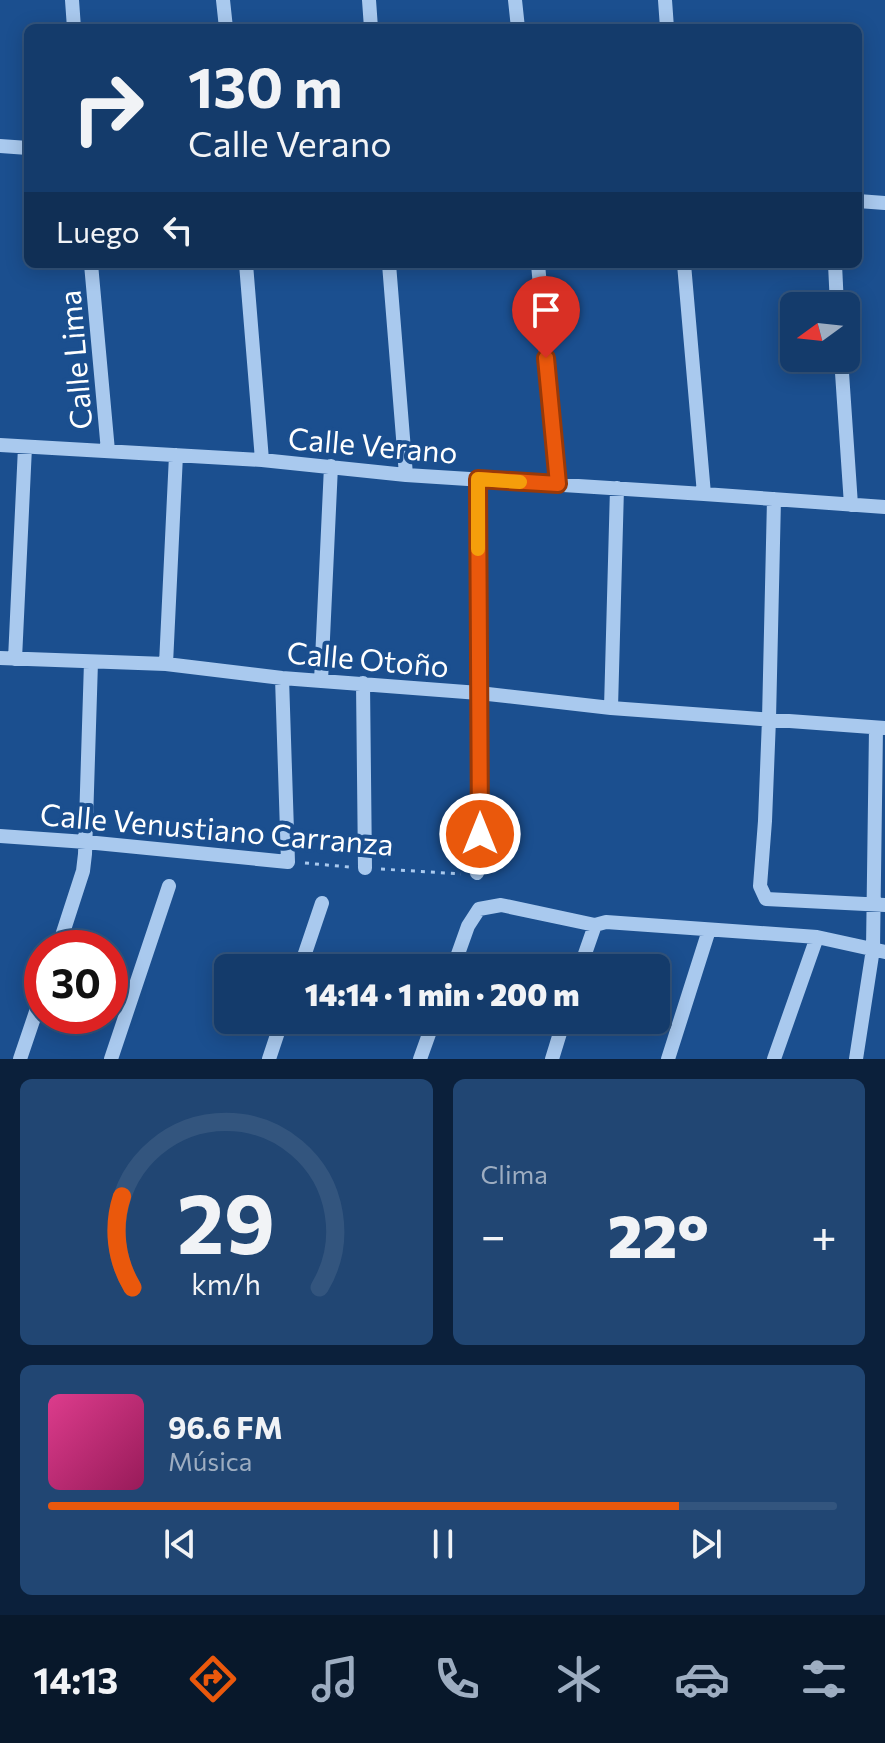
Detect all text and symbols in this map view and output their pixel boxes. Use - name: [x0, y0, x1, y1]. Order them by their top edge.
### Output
- text: 130 m: [188, 51, 343, 120]
- icon: right: [56, 56, 160, 160]
- text: Calle Verano: [188, 120, 392, 164]
- icon: left: [156, 208, 200, 252]
- text: Luego: [56, 212, 140, 249]
- pin: [512, 276, 580, 358]
- icon: arrive: [524, 288, 568, 332]
- street label: Calle Lima: [49, 289, 99, 431]
- north arrow: [780, 292, 860, 372]
- map controls: [780, 292, 860, 372]
- street label: Calle Verano: [287, 418, 459, 470]
- street label: Calle Otoño: [285, 632, 451, 684]
- position arrow: [438, 792, 522, 876]
- street label: Calle Venustiano Carranza: [39, 794, 395, 862]
- speed limit sign: 30: [24, 930, 128, 1034]
- text: 14:14 · 1 min · 200 m: [305, 975, 579, 1012]
- text: Clima: [481, 1158, 548, 1189]
- text: 29: [177, 1169, 275, 1271]
- text: 22°: [608, 1197, 709, 1270]
- text: −: [481, 1207, 506, 1261]
- text: +: [811, 1207, 837, 1261]
- text: km/h: [191, 1266, 261, 1301]
- text: 96.6 FM: [168, 1408, 283, 1445]
- text: Música: [168, 1445, 252, 1476]
- icon: previous: [158, 1522, 202, 1566]
- icon: pause: [421, 1522, 465, 1566]
- icon: next: [684, 1522, 728, 1566]
- icon: directions: [185, 1651, 241, 1707]
- icon: music: [307, 1651, 363, 1707]
- icon: phone: [429, 1651, 485, 1707]
- icon: climate: [551, 1651, 607, 1707]
- icon: car: [674, 1651, 730, 1707]
- icon: filters: [796, 1651, 852, 1707]
- text: 14:13: [33, 1657, 118, 1701]

